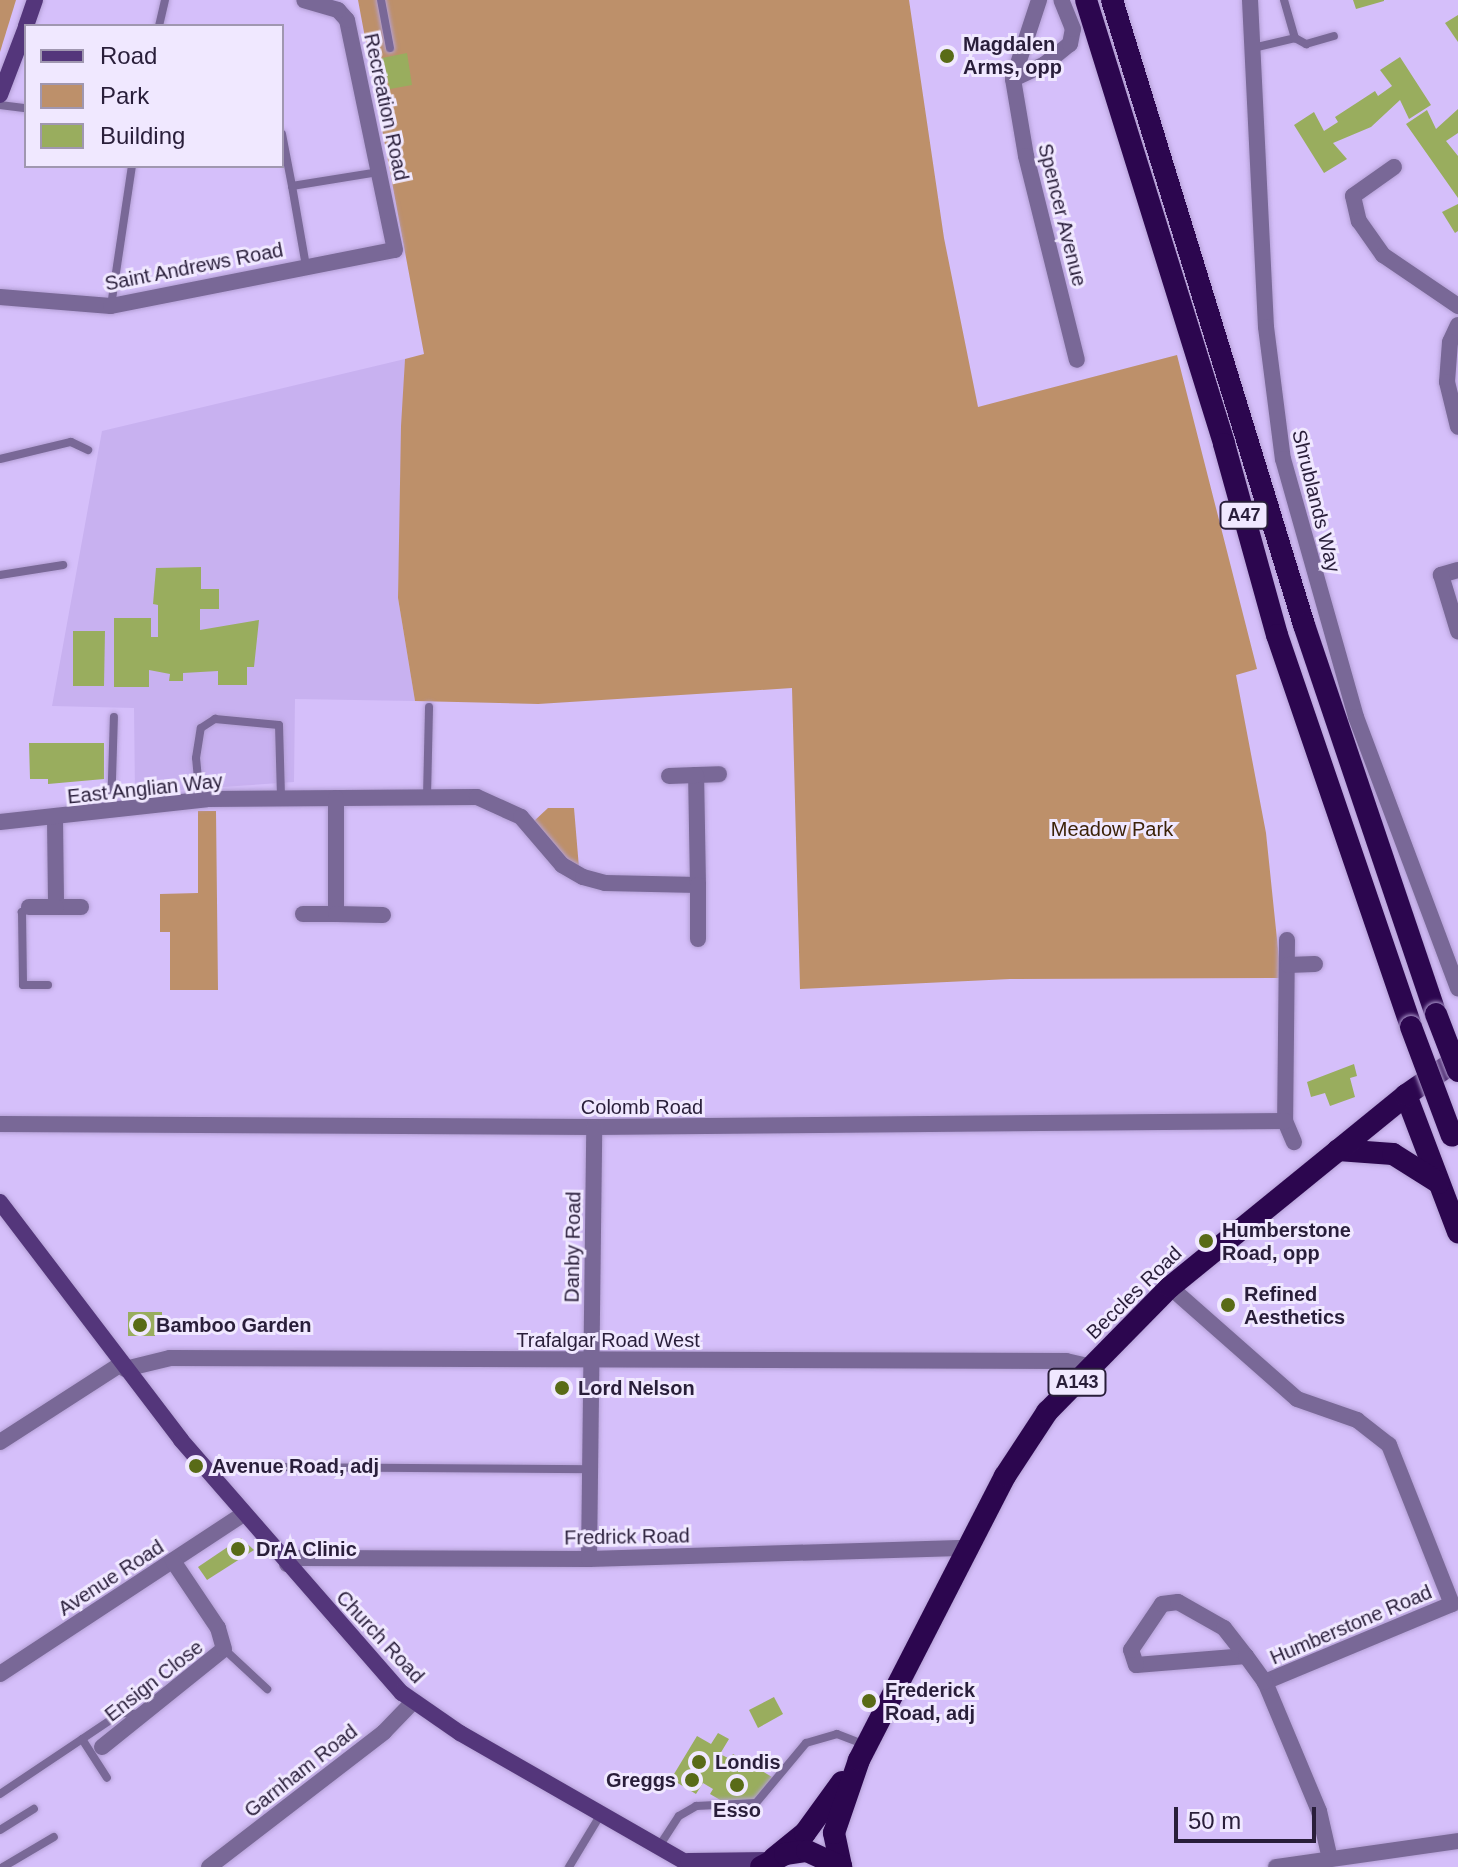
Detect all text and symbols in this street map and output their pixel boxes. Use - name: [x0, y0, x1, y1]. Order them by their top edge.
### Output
- legend: [24, 24, 284, 168]
- street label: Recreation Road: [359, 31, 413, 183]
- place label: Magdalen Arms, opp: [963, 32, 1062, 79]
- text: Road: [100, 42, 157, 69]
- marker: Magdalen Arms, opp: [938, 47, 956, 65]
- text: Park: [100, 82, 149, 109]
- text: Building: [100, 122, 185, 149]
- street label: Spencer Avenue: [1033, 141, 1091, 289]
- street label: Saint Andrews Road: [102, 238, 286, 296]
- street label: Shrublands Way: [1287, 427, 1345, 575]
- road number: A47: [1218, 501, 1270, 529]
- street label: East Anglian Way: [66, 769, 224, 809]
- park label: Meadow Park: [1051, 817, 1173, 841]
- street label: Colomb Road: [581, 1095, 703, 1119]
- street label: Danby Road: [560, 1191, 586, 1303]
- place label: Humberstone Road, opp: [1222, 1218, 1351, 1265]
- marker: Humberstone Road, opp: [1197, 1232, 1215, 1250]
- street label: Beccles Road: [1081, 1242, 1187, 1344]
- place label: Refined Aesthetics: [1244, 1282, 1345, 1329]
- marker: Refined Aesthetics: [1219, 1296, 1237, 1314]
- place label: Bamboo Garden: [156, 1313, 312, 1337]
- marker: Bamboo Garden: [131, 1316, 149, 1334]
- street label: Trafalgar Road West: [516, 1328, 700, 1352]
- road number: A143: [1047, 1368, 1107, 1396]
- place label: Lord Nelson: [578, 1376, 695, 1400]
- marker: Lord Nelson: [553, 1379, 571, 1397]
- place label: Avenue Road, adj: [212, 1454, 379, 1478]
- marker: Avenue Road, adj: [187, 1457, 205, 1475]
- street label: Fredrick Road: [564, 1524, 690, 1550]
- street label: Avenue Road: [54, 1535, 168, 1621]
- place label: Dr A Clinic: [256, 1537, 358, 1561]
- marker: Dr A Clinic: [227, 1538, 249, 1560]
- street label: Humberstone Road: [1266, 1580, 1436, 1670]
- street label: Church Road: [331, 1586, 429, 1688]
- street label: Ensign Close: [100, 1635, 208, 1727]
- place label: Frederick Road, adj: [885, 1678, 975, 1725]
- marker: Frederick Road, adj: [860, 1692, 878, 1710]
- street label: Garnham Road: [240, 1719, 362, 1823]
- place label: Londis: [715, 1750, 781, 1774]
- marker: Londis: [690, 1753, 708, 1771]
- place label: Greggs: [606, 1768, 676, 1792]
- marker: Greggs: [683, 1771, 701, 1789]
- marker: Esso: [728, 1776, 746, 1794]
- scale bar: [1178, 1791, 1320, 1841]
- place label: Esso: [713, 1798, 761, 1822]
- text: 50 m: [1188, 1807, 1241, 1834]

